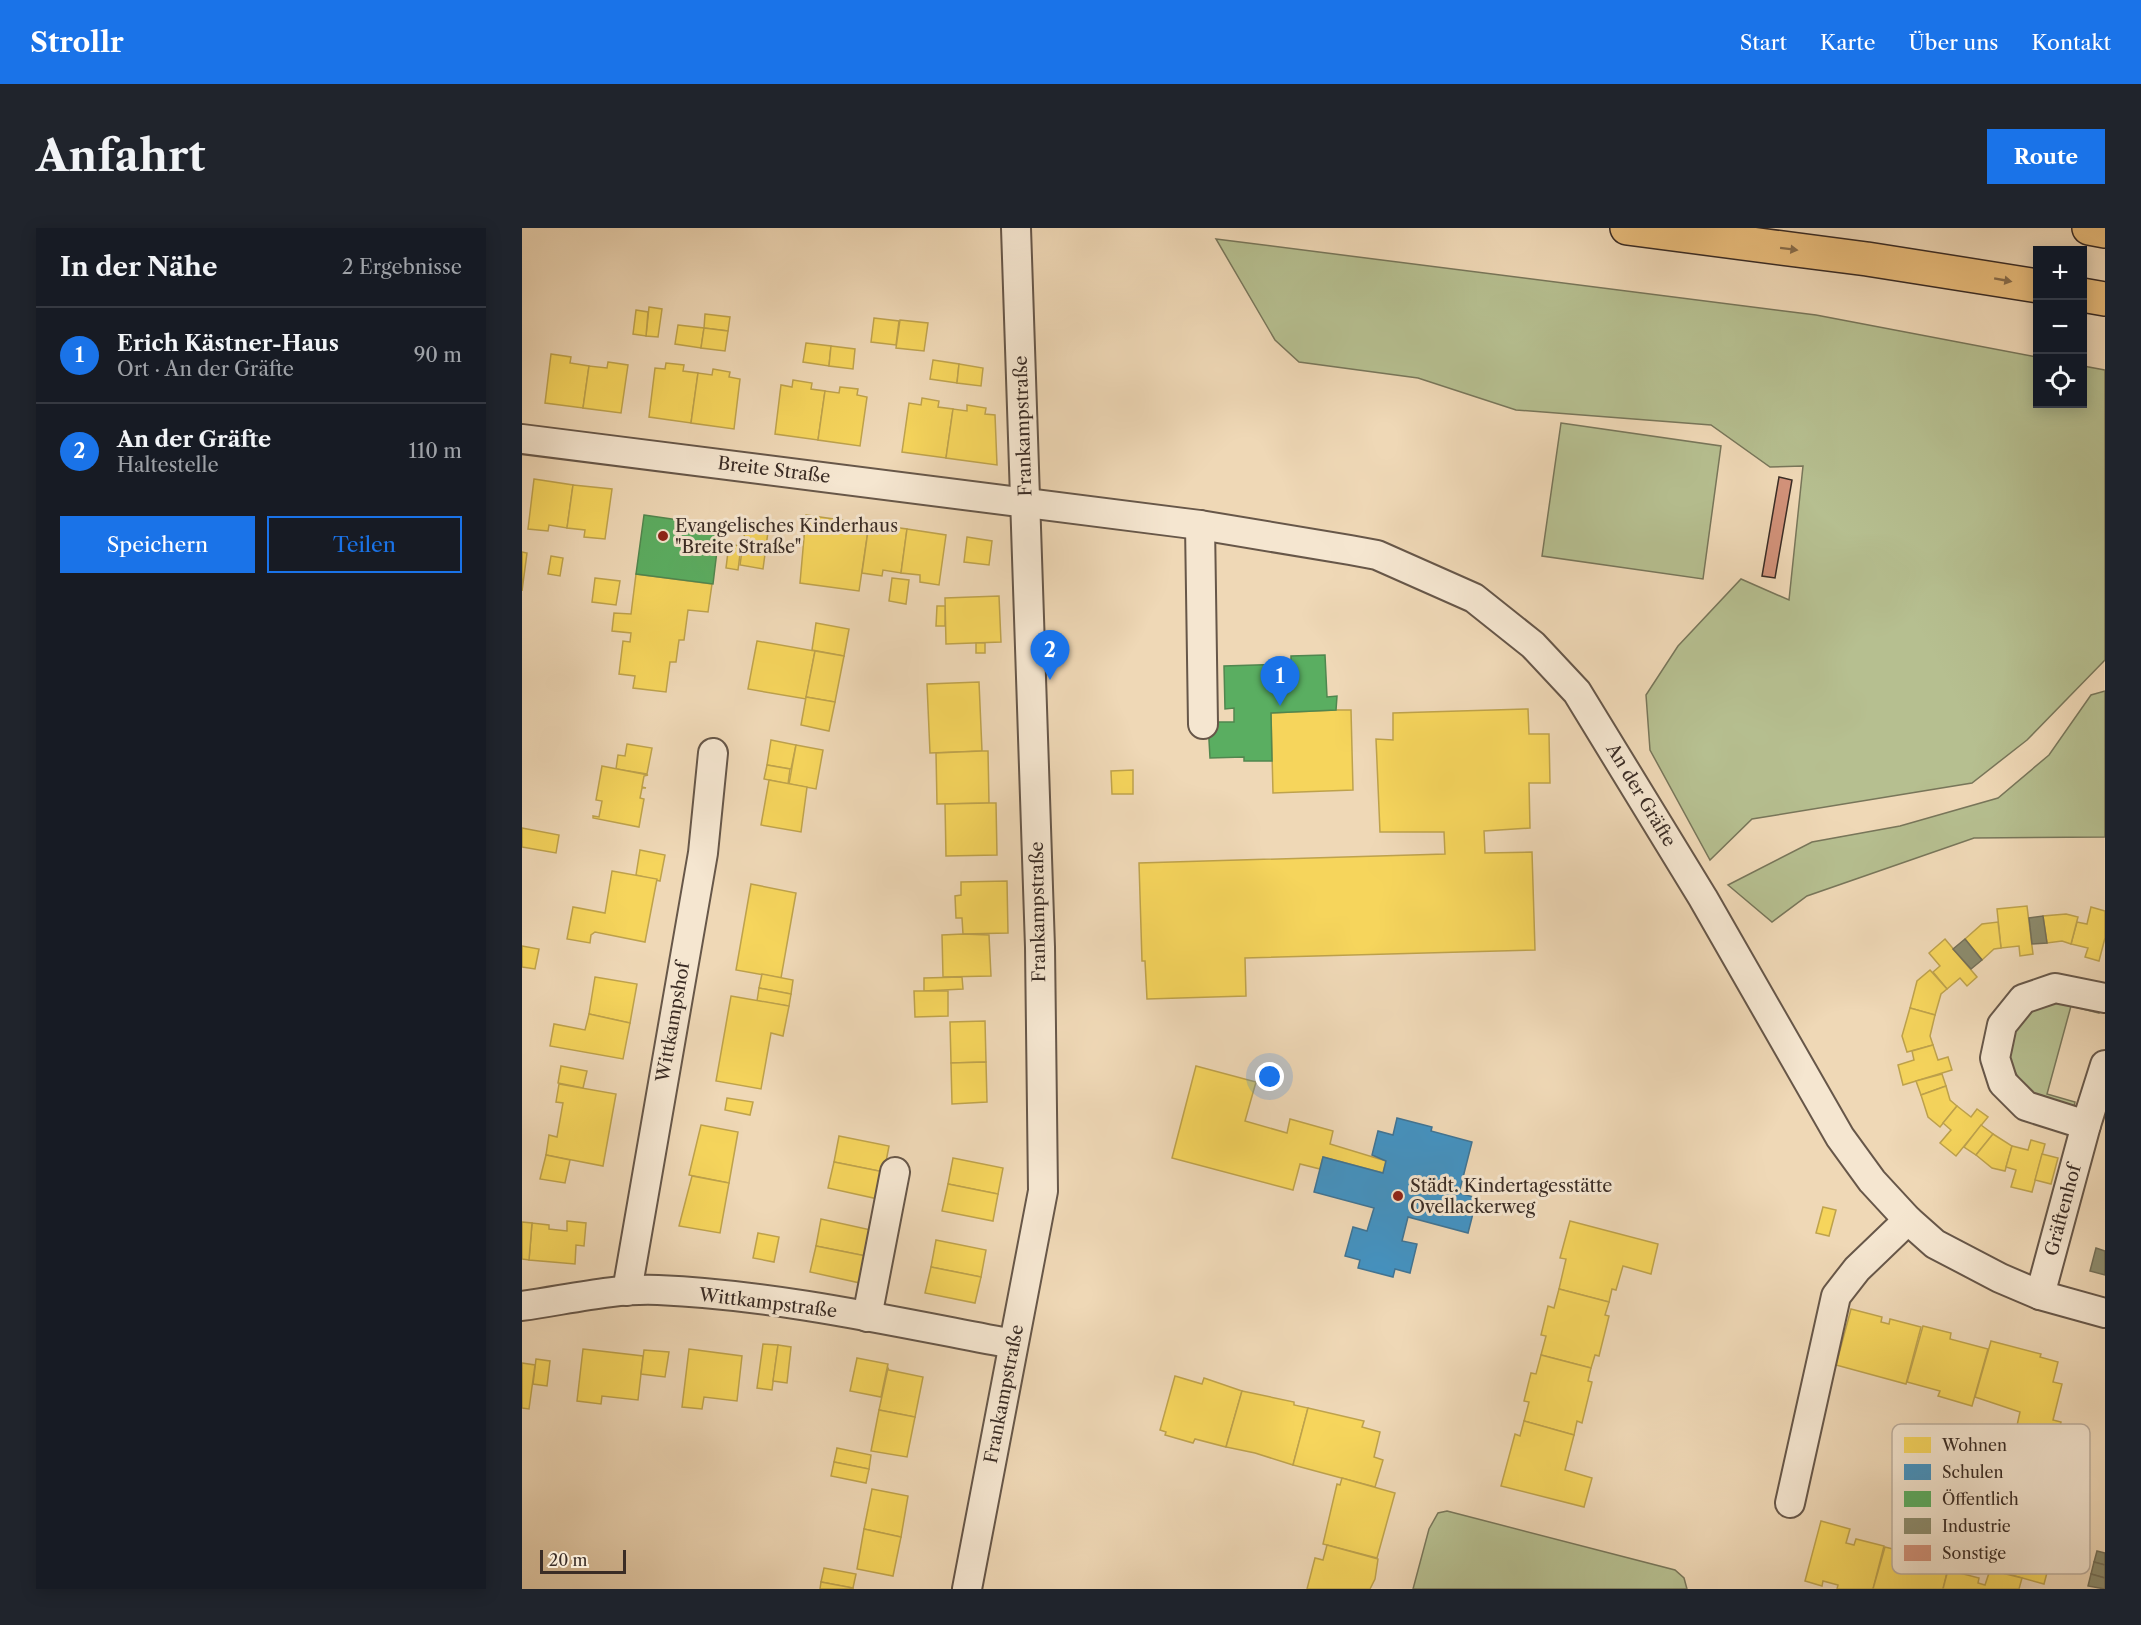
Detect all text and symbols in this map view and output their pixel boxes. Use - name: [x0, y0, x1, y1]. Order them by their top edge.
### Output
- text: Strollr: [30, 25, 124, 59]
- text: Start: [1740, 30, 1787, 55]
- text: Karte: [1820, 30, 1876, 55]
- text: Über uns: [1909, 30, 1998, 55]
- text: Kontakt: [2031, 30, 2111, 55]
- button: Route: [1987, 129, 2105, 184]
- text: Anfahrt: [36, 130, 205, 182]
- one-way arrow: [1780, 244, 1799, 253]
- map controls: [2033, 246, 2087, 408]
- button: +: [2033, 246, 2087, 300]
- text: In der Nähe: [60, 251, 217, 283]
- text: 2 Ergebnisse: [342, 255, 462, 279]
- one-way arrow: [1993, 276, 2012, 285]
- button: −: [2033, 300, 2087, 354]
- text: Erich Kästner-Haus: [117, 330, 339, 357]
- text: 1: [75, 343, 84, 367]
- text: 90 m: [414, 343, 462, 367]
- button: locate: [2033, 354, 2087, 408]
- street label: Frankampstraße: [1010, 355, 1036, 497]
- text: Ort · An der Gräfte: [117, 357, 294, 381]
- text: An der Gräfte: [117, 426, 271, 453]
- text: 2: [74, 439, 85, 463]
- text: 110 m: [409, 439, 462, 463]
- street label: Breite Straße: [716, 452, 832, 488]
- text: Haltestelle: [117, 453, 219, 477]
- place label: Evangelisches Kinderhaus "Breite Straße": [675, 515, 898, 558]
- button: Speichern: [60, 516, 255, 573]
- button: Teilen: [267, 516, 462, 573]
- marker: Evangelisches Kinderhaus "Breite Straße": [656, 529, 670, 543]
- pin: 2: [1030, 630, 1070, 680]
- pin: 1: [1260, 656, 1299, 706]
- street label: An der Gräfte: [1601, 739, 1680, 851]
- street label: Frankampstraße: [1026, 841, 1050, 983]
- street label: Wittkampshof: [651, 958, 695, 1085]
- your location: [1255, 1062, 1284, 1091]
- street label: Gräftenhof: [2040, 1159, 2086, 1258]
- place label: Städt. Kindertagesstätte Ovellackerweg: [1410, 1175, 1612, 1218]
- marker: Städt. Kindertagesstätte Ovellackerweg: [1391, 1189, 1405, 1203]
- street label: Wittkampstraße: [697, 1283, 838, 1322]
- street label: Frankampstraße: [980, 1323, 1028, 1465]
- legend: [1892, 1424, 2090, 1574]
- text: Wohnen: [1941, 1435, 2007, 1455]
- text: Schulen: [1942, 1462, 2004, 1482]
- text: Öffentlich: [1942, 1489, 2019, 1509]
- text: Industrie: [1942, 1516, 2011, 1536]
- text: Sonstige: [1942, 1543, 2006, 1563]
- scale bar: [540, 1547, 626, 1574]
- text: 20 m: [549, 1550, 588, 1570]

